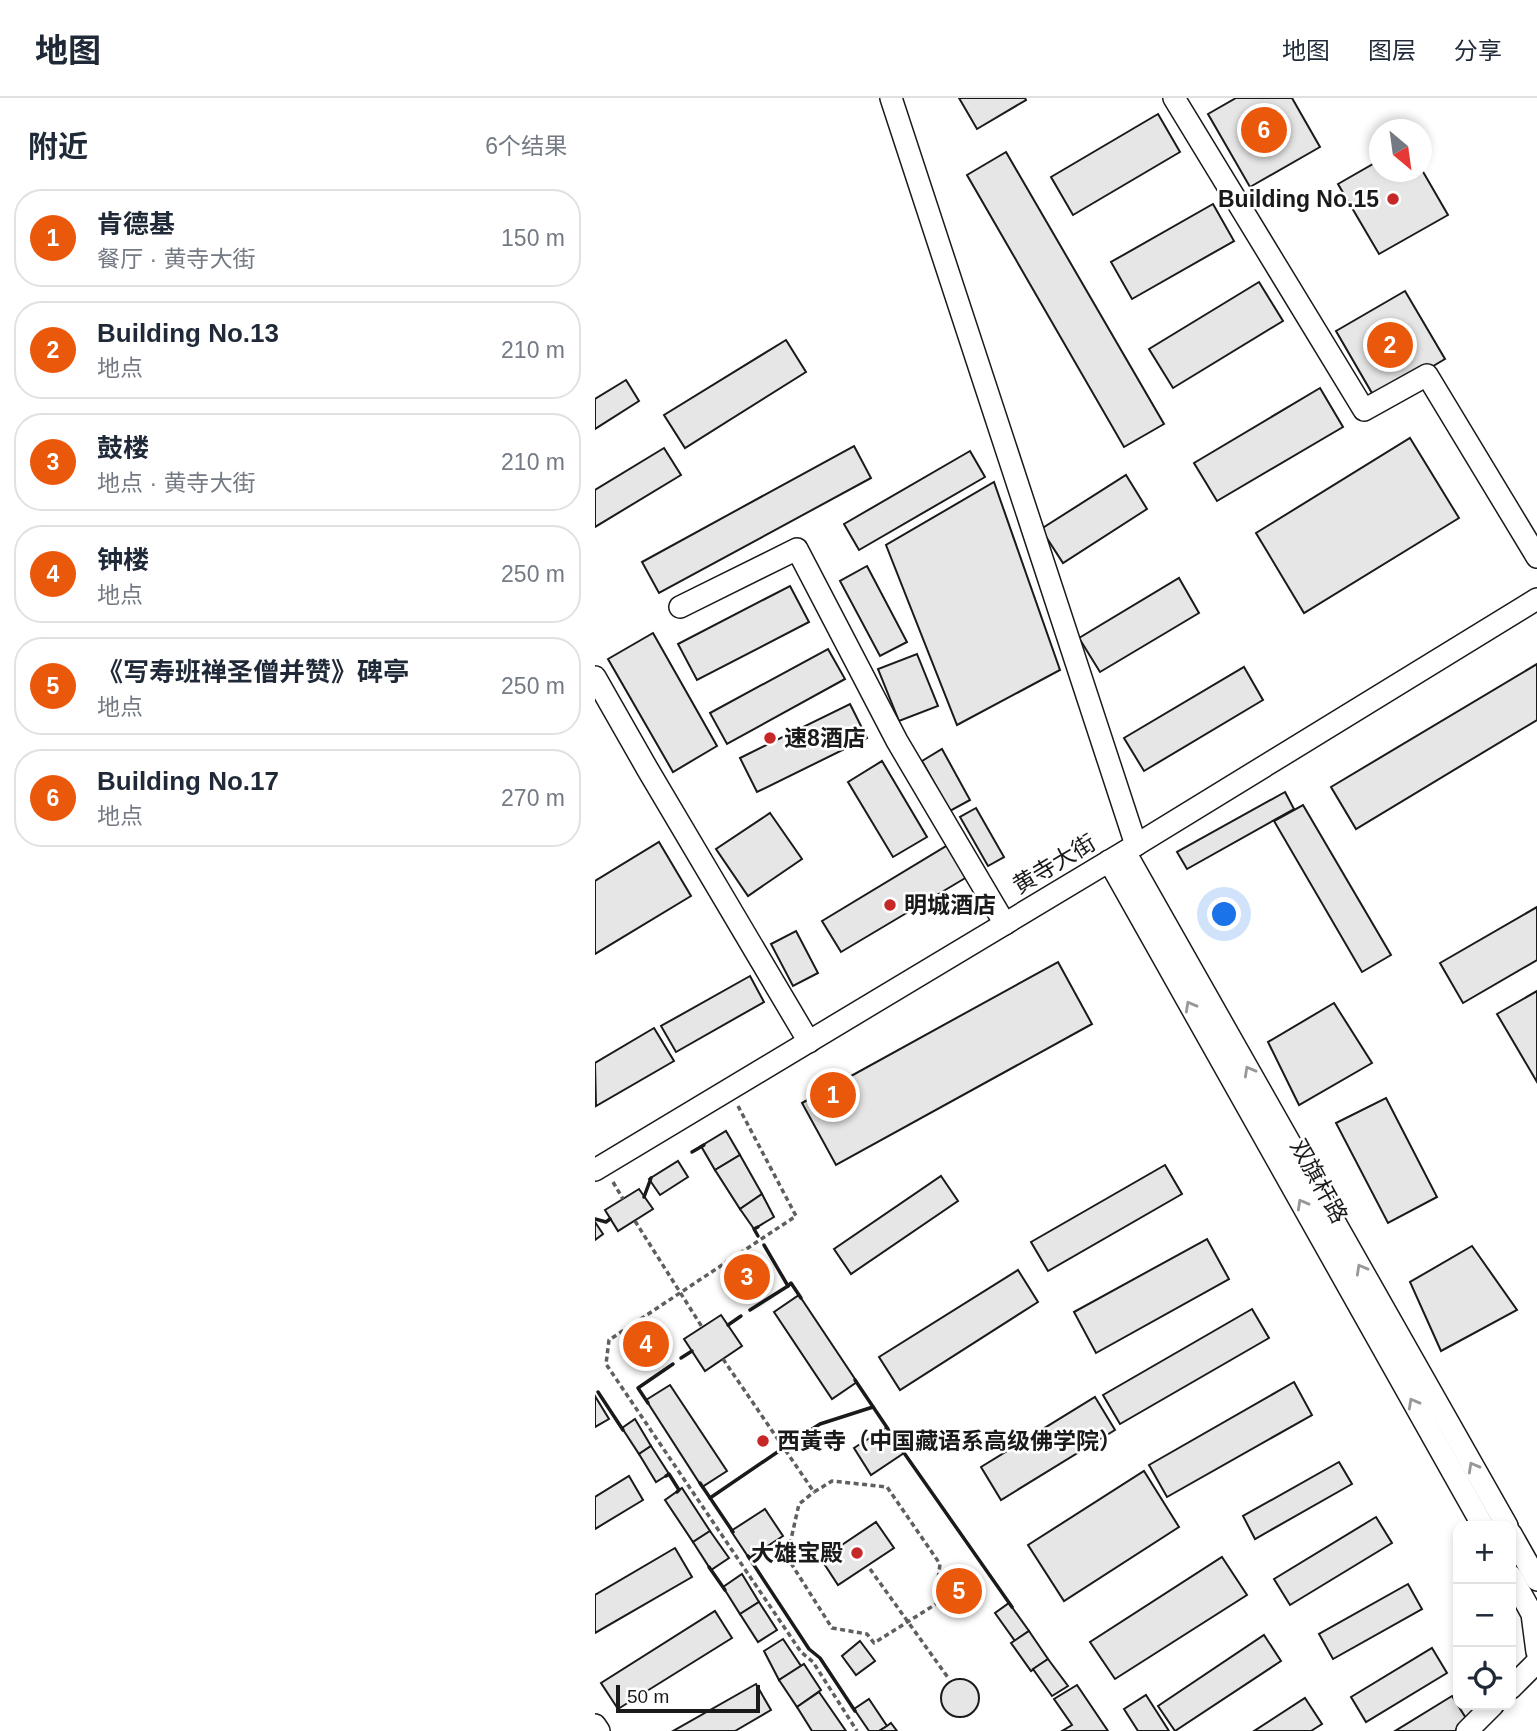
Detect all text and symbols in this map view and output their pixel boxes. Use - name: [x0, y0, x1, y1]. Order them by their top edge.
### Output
- text: 地图: [35, 32, 101, 69]
- text: 地图: [1282, 37, 1330, 64]
- text: 图层: [1368, 37, 1416, 64]
- text: 分享: [1454, 37, 1502, 64]
- pin: 6: [1241, 104, 1287, 156]
- north arrow: [1369, 119, 1432, 182]
- text: 附近: [28, 130, 88, 163]
- text: 6个结果: [485, 133, 567, 159]
- place label: Building No.15: [1218, 186, 1379, 212]
- marker: Building No.15: [1385, 191, 1401, 207]
- text: 肯德基: [97, 209, 175, 239]
- text: 1: [47, 225, 59, 251]
- text: 150 m: [501, 225, 565, 251]
- text: 餐厅 · 黄寺大街: [97, 246, 255, 272]
- text: Building No.13: [97, 318, 279, 348]
- pin: 2: [1367, 319, 1413, 371]
- text: 2: [47, 337, 59, 363]
- text: 210 m: [501, 337, 565, 363]
- text: 地点: [97, 355, 143, 381]
- text: 鼓楼: [97, 433, 149, 463]
- text: 3: [47, 449, 59, 475]
- text: 210 m: [501, 449, 565, 475]
- text: 地点 · 黄寺大街: [97, 470, 255, 496]
- text: 钟楼: [97, 545, 149, 575]
- text: 4: [47, 561, 59, 587]
- text: 250 m: [501, 561, 565, 587]
- text: 地点: [97, 582, 143, 608]
- text: 《写寿班禅圣僧并赞》碑亭: [97, 657, 409, 687]
- text: 5: [47, 673, 59, 699]
- text: 250 m: [501, 673, 565, 699]
- text: 地点: [97, 694, 143, 720]
- place label: 速8酒店: [784, 725, 866, 751]
- marker: 速8酒店: [762, 730, 778, 746]
- text: Building No.17: [97, 766, 279, 796]
- text: 6: [47, 785, 59, 811]
- text: 270 m: [501, 785, 565, 811]
- text: 地点: [97, 803, 143, 829]
- street label: 黄寺大街: [1008, 829, 1100, 899]
- place label: 明城酒店: [904, 892, 996, 918]
- marker: 明城酒店: [882, 897, 898, 913]
- your location: [1207, 897, 1241, 931]
- one-way arrow: [1185, 1001, 1198, 1013]
- one-way arrow: [1244, 1065, 1257, 1078]
- pin: 1: [810, 1069, 856, 1121]
- street label: 双旗杆路: [1285, 1134, 1353, 1228]
- one-way arrow: [1297, 1199, 1310, 1212]
- pin: 3: [724, 1251, 770, 1303]
- one-way arrow: [1356, 1263, 1369, 1276]
- pin: 4: [623, 1318, 669, 1370]
- one-way arrow: [1408, 1397, 1421, 1410]
- place label: 西黃寺（中国藏语系高级佛学院）: [777, 1428, 1122, 1454]
- marker: 西黃寺（中国藏语系高级佛学院）: [755, 1433, 771, 1449]
- one-way arrow: [1468, 1462, 1481, 1474]
- map controls: [1453, 1521, 1516, 1710]
- button: +: [1453, 1521, 1516, 1584]
- place label: 大雄宝殿: [751, 1540, 843, 1566]
- marker: 大雄宝殿: [849, 1545, 865, 1561]
- pin: 5: [936, 1565, 982, 1617]
- button: −: [1453, 1584, 1516, 1647]
- button: locate: [1453, 1647, 1516, 1710]
- scale bar: [616, 1682, 759, 1714]
- text: 50 m: [627, 1686, 669, 1707]

